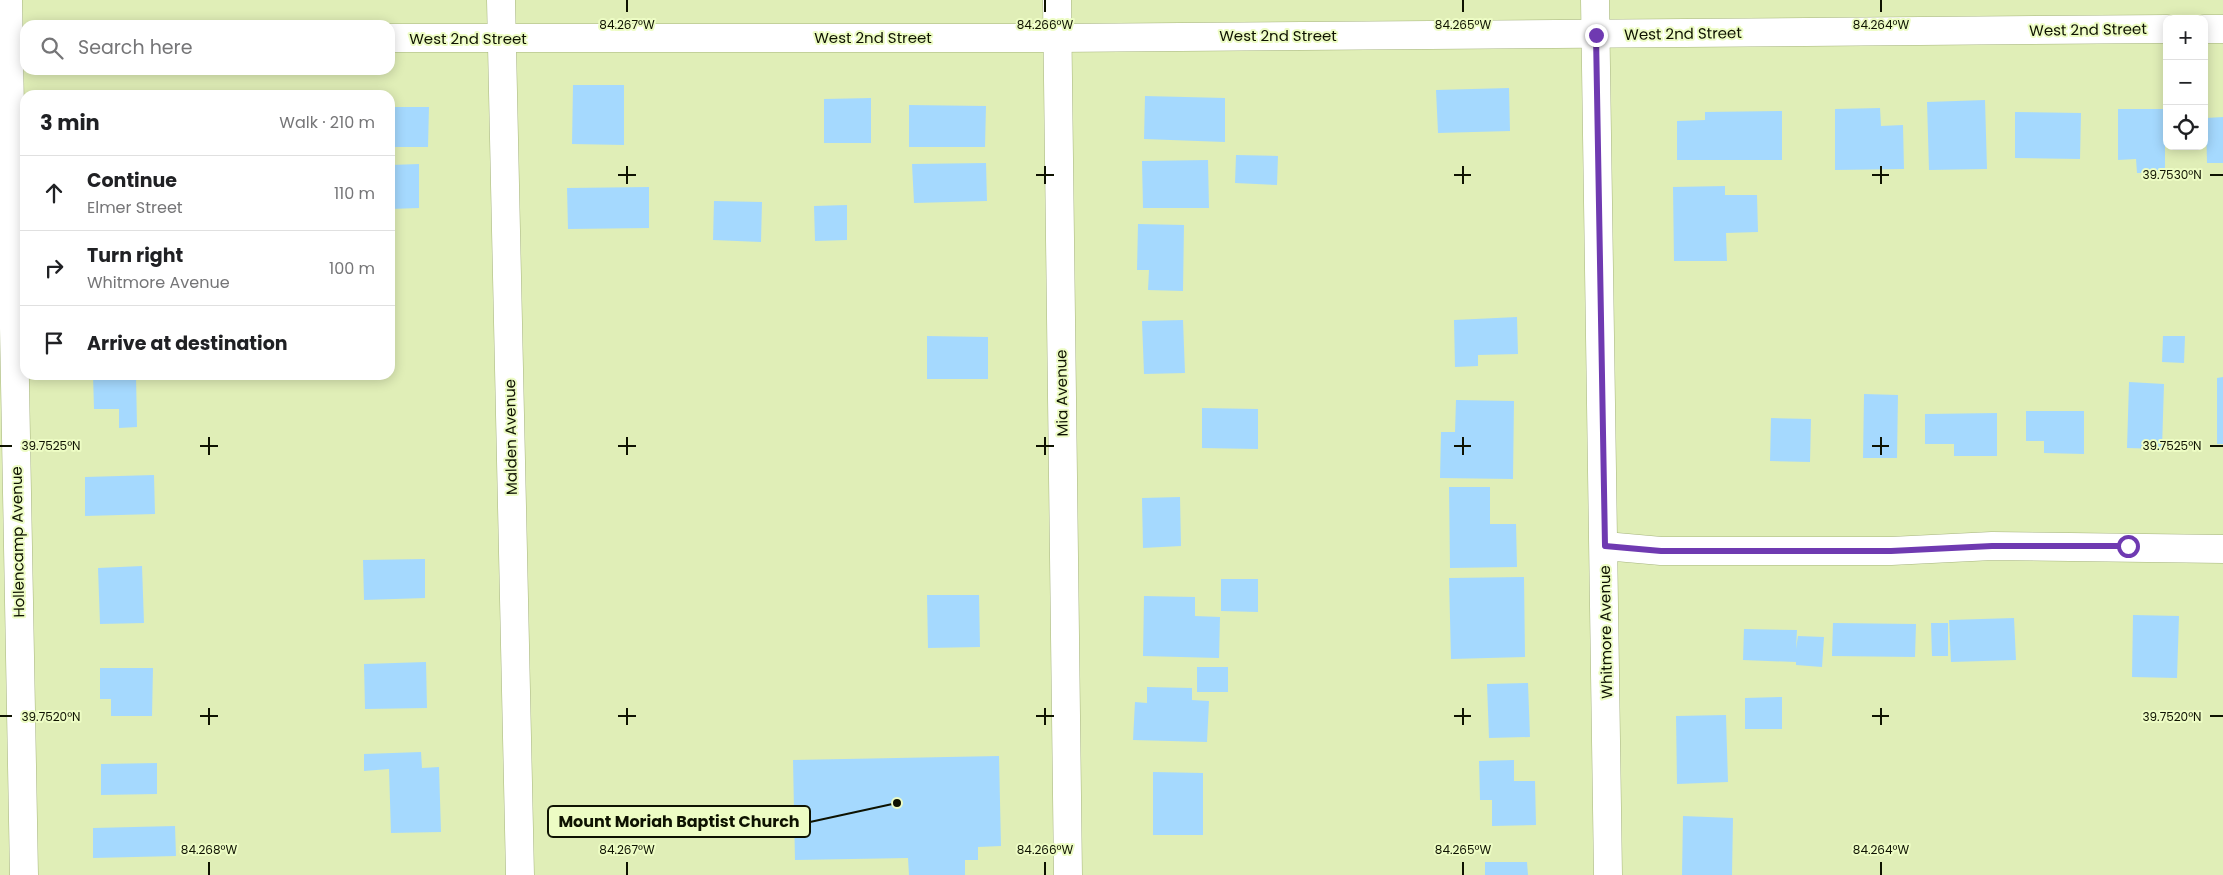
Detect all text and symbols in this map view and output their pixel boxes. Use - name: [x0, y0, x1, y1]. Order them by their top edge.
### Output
- map controls: [2163, 15, 2208, 150]
- button: +: [2163, 15, 2208, 60]
- text: 84.267°W: [599, 16, 655, 33]
- text: 84.266°W: [1017, 16, 1073, 33]
- text: 84.265°W: [1435, 16, 1491, 33]
- text: 84.264°W: [1853, 16, 1909, 33]
- street label: West 2nd Street: [2029, 18, 2147, 41]
- search box: [20, 20, 395, 75]
- street label: West 2nd Street: [1624, 22, 1742, 45]
- route end: [1585, 24, 1608, 47]
- street label: West 2nd Street: [1219, 25, 1337, 46]
- street label: West 2nd Street: [814, 27, 932, 48]
- street label: West 2nd Street: [409, 28, 527, 49]
- icon: search: [38, 34, 66, 62]
- text: Search here: [78, 34, 192, 61]
- button: −: [2163, 60, 2208, 105]
- button: locate: [2163, 105, 2208, 150]
- text: 3 min: [40, 108, 100, 137]
- text: Walk · 210 m: [279, 111, 375, 134]
- text: 39.7530°N: [2142, 166, 2202, 183]
- text: Continue: [87, 167, 177, 194]
- icon: ahead: [40, 179, 68, 207]
- text: 110 m: [334, 182, 375, 205]
- text: Elmer Street: [87, 196, 183, 219]
- text: Turn right: [87, 242, 183, 269]
- icon: right: [40, 254, 68, 282]
- text: 100 m: [329, 257, 375, 280]
- text: Whitmore Avenue: [87, 271, 230, 294]
- icon: arrive: [40, 329, 68, 357]
- text: Arrive at destination: [87, 330, 288, 357]
- street label: Mia Avenue: [1050, 349, 1073, 437]
- street label: Malden Avenue: [499, 379, 522, 495]
- text: 39.7525°N: [21, 437, 81, 454]
- text: 39.7525°N: [2142, 437, 2202, 454]
- street label: Hollencamp Avenue: [6, 466, 29, 618]
- route start: [2117, 535, 2140, 558]
- street label: Whitmore Avenue: [1594, 565, 1617, 699]
- text: 39.7520°N: [21, 708, 81, 725]
- text: 39.7520°N: [2142, 708, 2202, 725]
- callout: Mount Moriah Baptist Church: [548, 806, 810, 837]
- text: Mount Moriah Baptist Church: [558, 810, 800, 833]
- text: 84.268°W: [181, 841, 237, 858]
- text: 84.267°W: [599, 841, 655, 858]
- text: 84.266°W: [1017, 841, 1073, 858]
- text: 84.265°W: [1435, 841, 1491, 858]
- text: 84.264°W: [1853, 841, 1909, 858]

